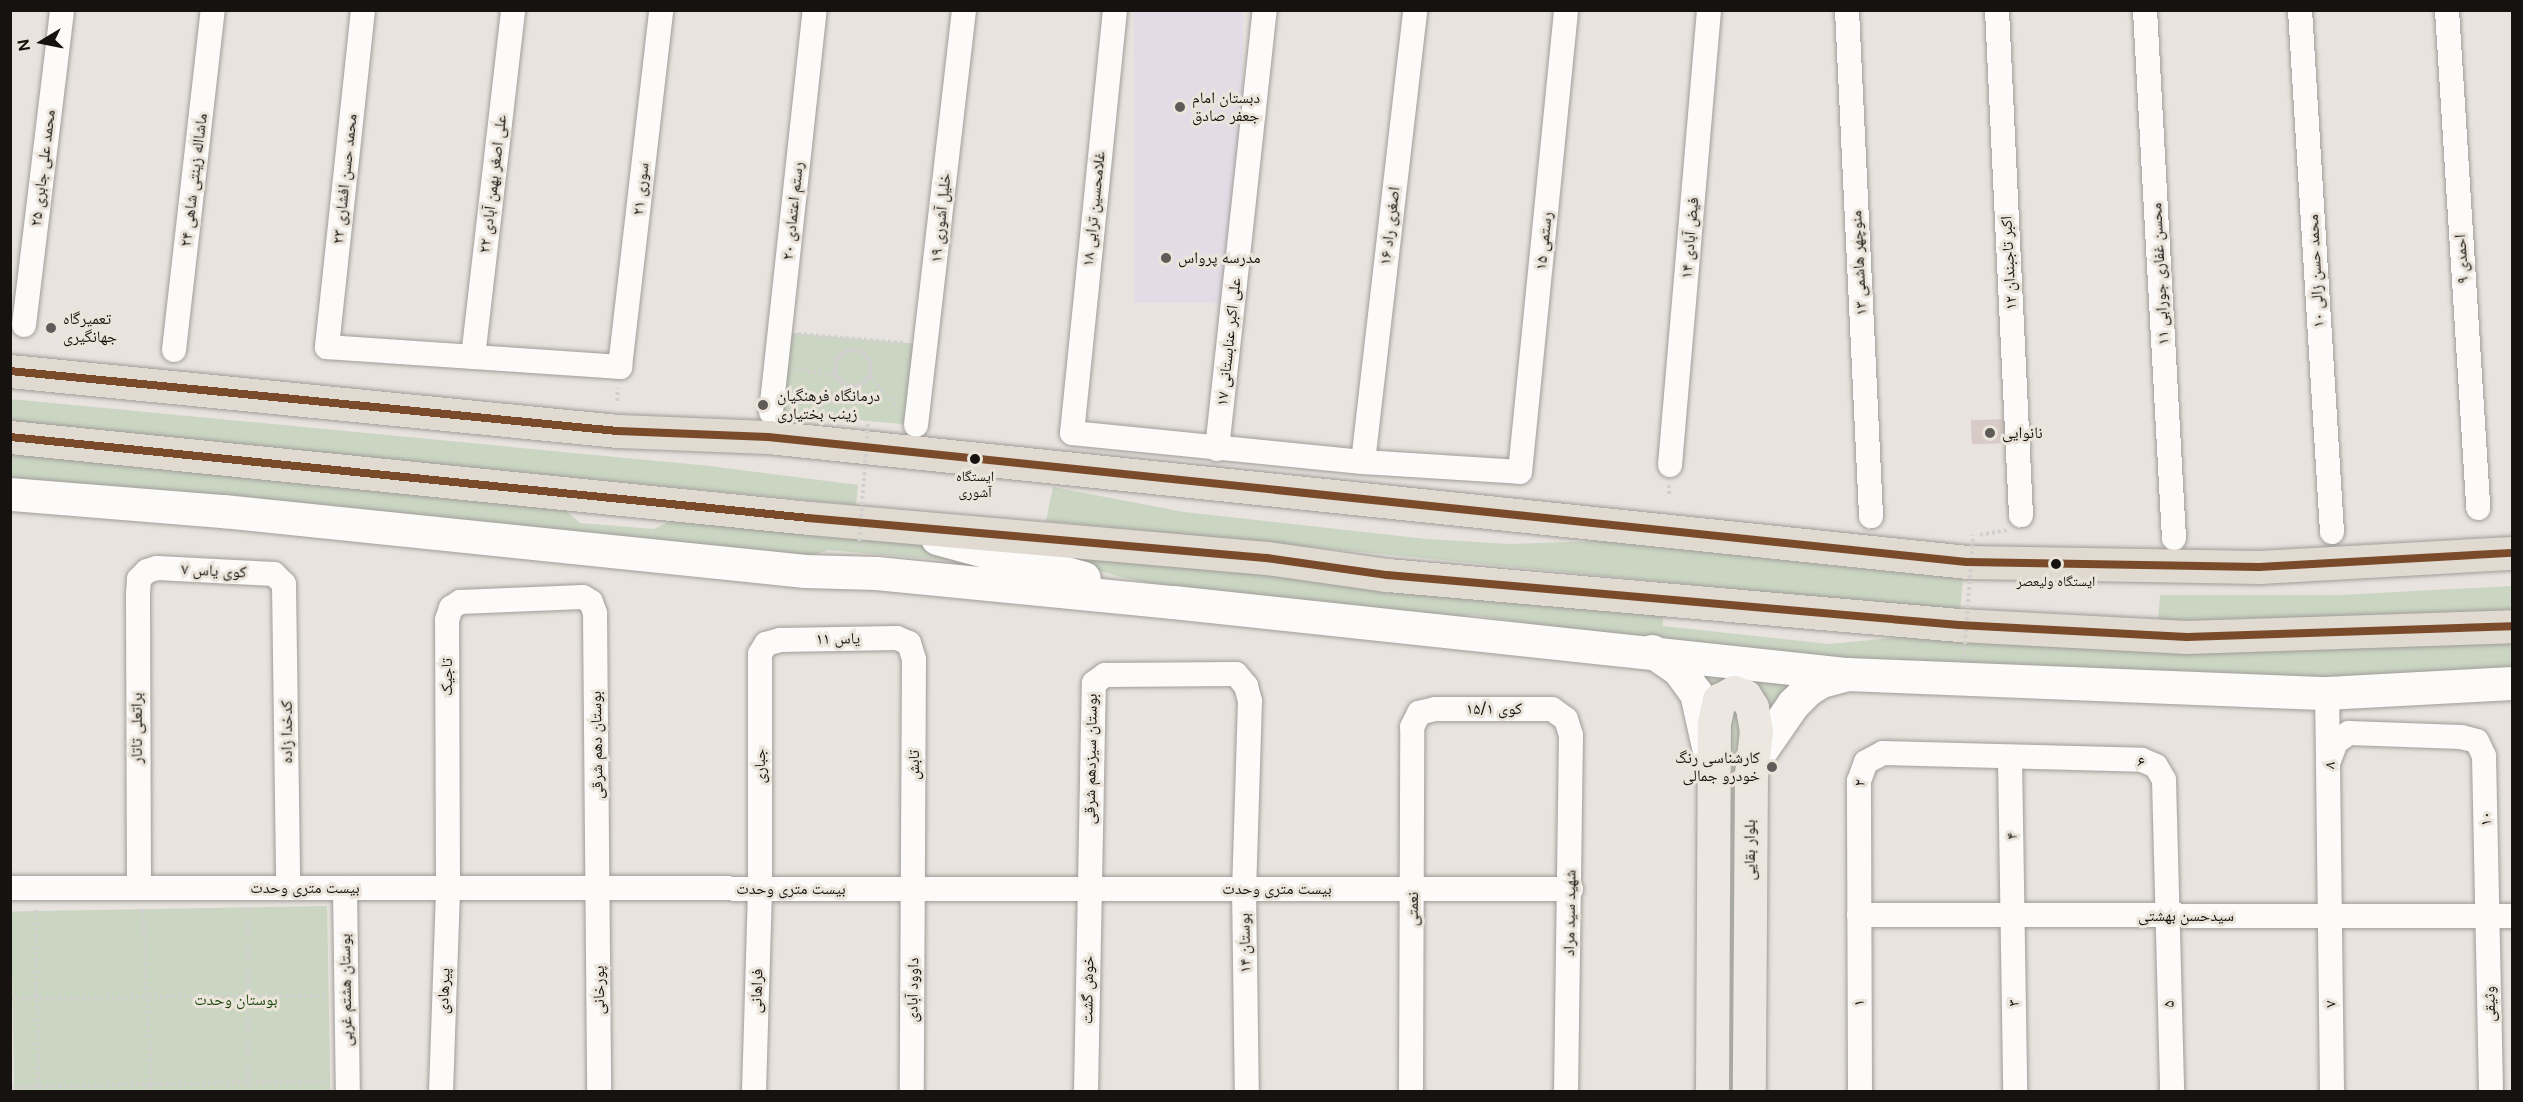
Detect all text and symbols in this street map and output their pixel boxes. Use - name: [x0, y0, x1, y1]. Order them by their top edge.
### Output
- north arrow: [12, 12, 72, 72]
- text: N: [12, 38, 35, 53]
- place label: دبستان امام جعفر صادق: [1192, 88, 1260, 126]
- marker: دبستان امام جعفر صادق: [1173, 100, 1187, 114]
- street label: محمد علی جابری ۲۵: [26, 109, 60, 227]
- street label: ماشااله زینتی شاهی ۲۴: [176, 112, 212, 248]
- street label: محمد حسن افشاری ۲۳: [329, 113, 361, 245]
- street label: علی اصغر بهمن آبادی ۲۲: [475, 114, 511, 254]
- street label: غلامحسین ترابی ۱۸: [1078, 151, 1110, 267]
- street label: رستم اعتمادی ۲۰: [778, 161, 808, 261]
- street label: سوری ۲۱: [629, 162, 653, 216]
- street label: خلیل آشوری ۱۹: [927, 172, 955, 264]
- street label: اصغری راد ۱۶: [1376, 186, 1404, 266]
- street label: فیض آبادی ۱۴: [1677, 196, 1703, 280]
- street label: محسن غفاری جورابی ۱۱: [2147, 202, 2173, 346]
- street label: منوچهر هاشمی ۱۳: [1847, 210, 1871, 316]
- street label: رستمی ۱۵: [1531, 211, 1557, 271]
- street label: محمد حسن زالی ۱۰: [2303, 214, 2329, 328]
- street label: اکبر تاجبندان ۱۲: [1997, 215, 2021, 311]
- street label: احمدی ۹: [2451, 234, 2473, 284]
- place label: مدرسه پرواس: [1178, 248, 1261, 268]
- marker: مدرسه پرواس: [1159, 251, 1173, 265]
- street label: علی اکبر عنابستانی ۱۷: [1213, 277, 1245, 407]
- place label: تعمیرگاه جهانگیری: [63, 309, 117, 347]
- marker: تعمیرگاه جهانگیری: [44, 321, 58, 335]
- place label: درمانگاه فرهنگیان زینب بختیاری: [777, 386, 880, 424]
- marker: درمانگاه فرهنگیان زینب بختیاری: [754, 396, 772, 414]
- place label: نانوایی: [2002, 423, 2043, 443]
- marker: نانوایی: [1983, 426, 1997, 440]
- marker: ایستگاه آشوری: [969, 453, 981, 465]
- place label: ایستگاه آشوری: [956, 468, 994, 500]
- marker: ایستگاه ولیعصر: [2050, 558, 2062, 570]
- street label: کوی یاس ۷: [181, 560, 247, 582]
- place label: ایستگاه ولیعصر: [2017, 573, 2095, 589]
- street label: یاس ۱۱: [816, 629, 860, 649]
- street label: تاجیک: [437, 658, 457, 696]
- street label: بوستان دهم شرقی: [586, 691, 608, 799]
- street label: براتعلی تاتار: [127, 692, 147, 764]
- street label: بوستان سیزدهم شرقی: [1080, 693, 1102, 825]
- street label: کوی ۱۵/۱: [1466, 699, 1522, 719]
- street label: کدخدا زاده: [277, 700, 297, 764]
- place label: کارشناسی رنگ خودرو جمالی: [1675, 748, 1760, 786]
- street label: جباری: [750, 749, 770, 783]
- street label: تابش: [904, 750, 924, 780]
- street label: ۶: [2135, 752, 2147, 772]
- marker: کارشناسی رنگ خودرو جمالی: [1765, 760, 1779, 774]
- street label: ۸: [2320, 760, 2340, 770]
- street label: ۲: [1850, 778, 1870, 788]
- street label: ۱۰: [2476, 811, 2496, 827]
- street label: بلوار بقایی: [1740, 819, 1760, 881]
- street label: ۴: [2002, 832, 2022, 840]
- street label: شهید سید مراد: [1560, 870, 1580, 956]
- street label: بیست متری وحدت: [250, 878, 360, 898]
- street label: بیست متری وحدت: [736, 879, 846, 899]
- street label: بیست متری وحدت: [1222, 879, 1332, 899]
- street label: نعمتی: [1403, 892, 1423, 926]
- street label: سیدحسن بهشتی: [2138, 906, 2234, 926]
- street label: بوستان ۱۴: [1235, 913, 1255, 973]
- street label: بوستان هشتم غربی: [335, 933, 357, 1047]
- street label: خوش گشت: [1078, 956, 1098, 1024]
- street label: داوود آبادی: [903, 957, 923, 1023]
- street label: پورخانی: [589, 966, 609, 1014]
- street label: پیرهادی: [434, 967, 454, 1015]
- street label: فراهانی: [747, 968, 767, 1014]
- street label: وثیقی: [2480, 986, 2500, 1022]
- park label: بوستان وحدت: [194, 990, 278, 1010]
- street label: ۱: [1849, 999, 1869, 1007]
- street label: ۳: [2004, 999, 2024, 1007]
- street label: ۵: [2159, 1000, 2179, 1008]
- street label: ۷: [2321, 1000, 2341, 1008]

